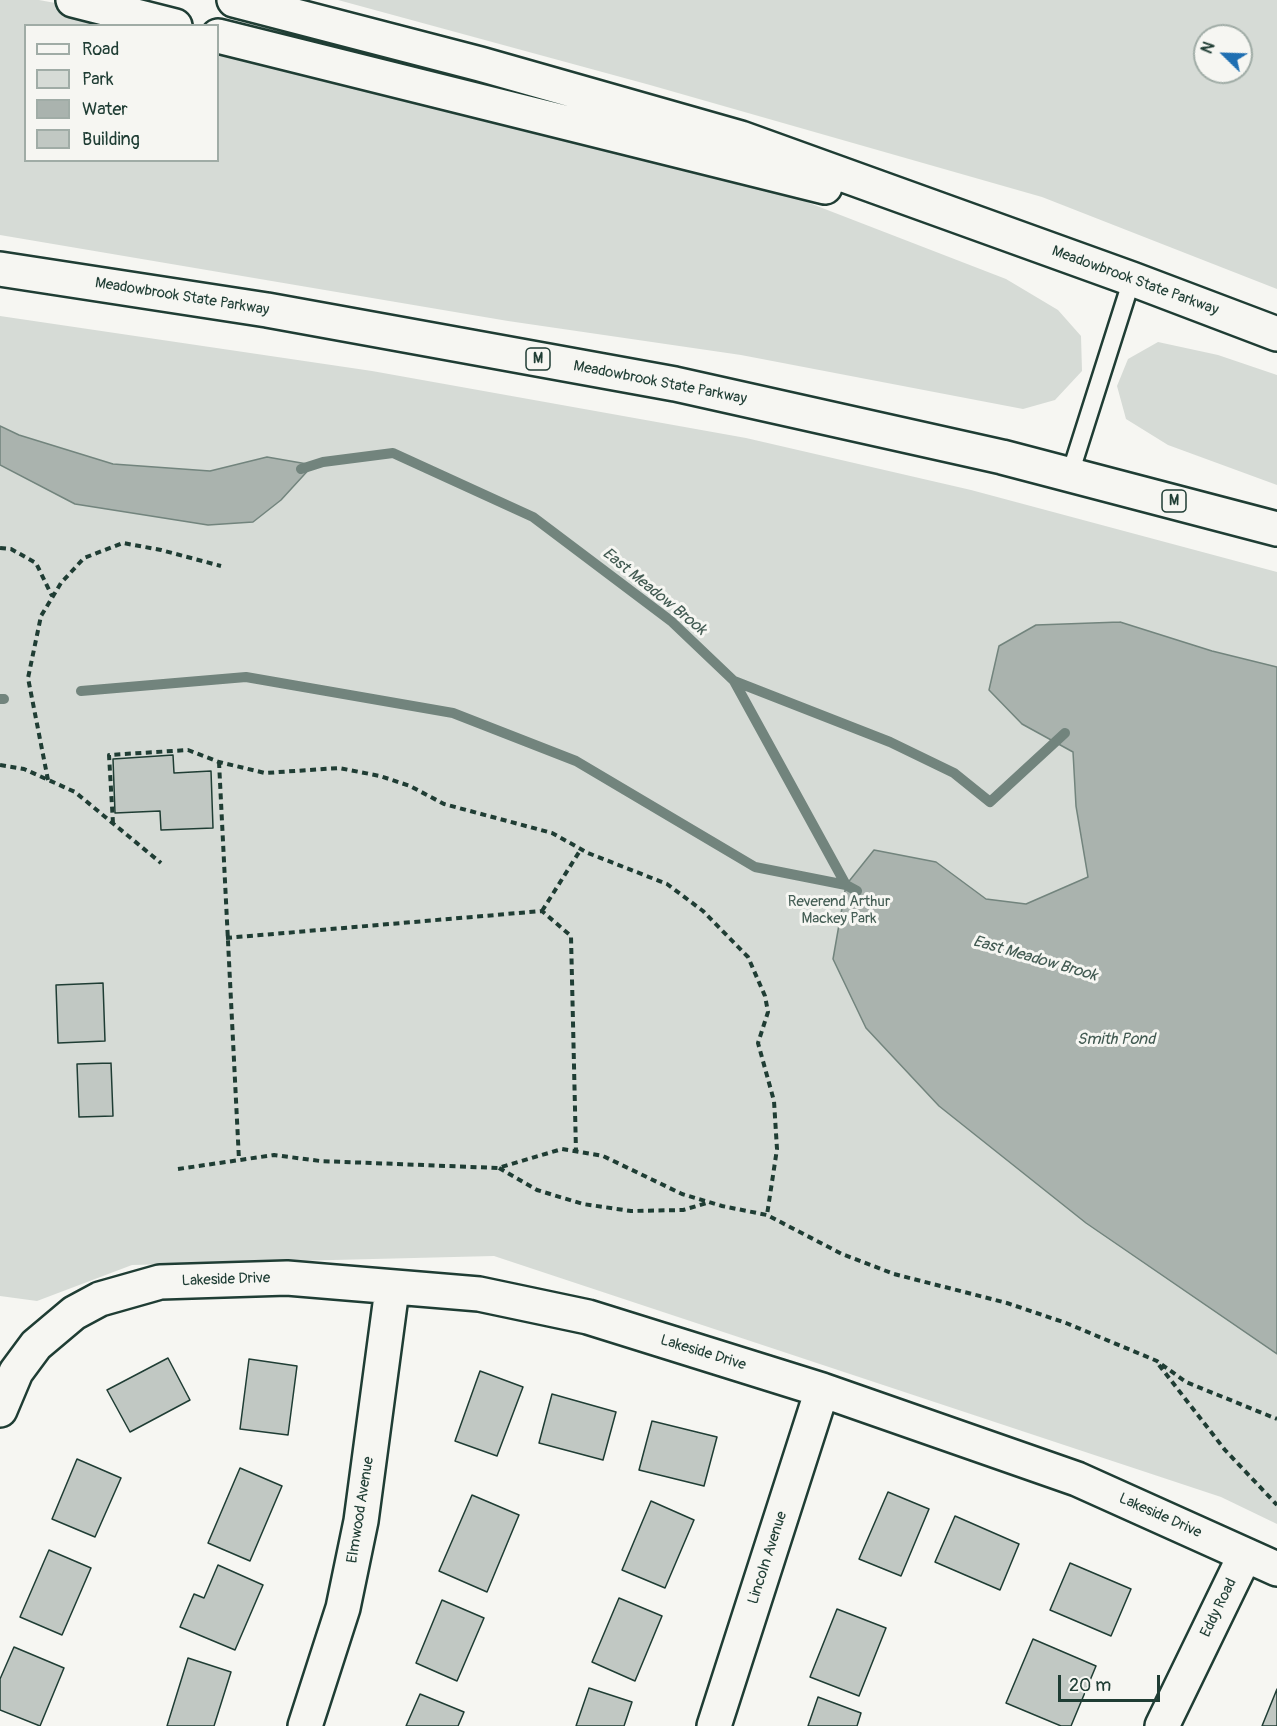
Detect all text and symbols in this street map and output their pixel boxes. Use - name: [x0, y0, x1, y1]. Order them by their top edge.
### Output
- legend: [24, 24, 219, 162]
- north arrow: [1193, 24, 1253, 84]
- text: Road: [82, 38, 119, 61]
- text: N: [1197, 39, 1220, 57]
- text: Park: [82, 68, 114, 91]
- text: Water: [82, 98, 128, 121]
- text: Building: [82, 128, 140, 151]
- street label: Meadowbrook State Parkway: [1049, 242, 1221, 320]
- street label: Meadowbrook State Parkway: [94, 274, 270, 320]
- road number: M: [526, 348, 550, 370]
- street label: Meadowbrook State Parkway: [572, 357, 748, 409]
- road number: M: [1162, 490, 1186, 512]
- water label: East Meadow Brook: [598, 544, 710, 640]
- park label: Reverend Arthur Mackey Park: [788, 893, 890, 928]
- water label: East Meadow Brook: [971, 932, 1099, 986]
- water label: Smith Pond: [1077, 1030, 1155, 1050]
- street label: Lakeside Drive: [181, 1269, 271, 1291]
- street label: Lakeside Drive: [658, 1331, 748, 1375]
- street label: Elmwood Avenue: [344, 1455, 378, 1565]
- street label: Lakeside Drive: [1116, 1490, 1204, 1542]
- street label: Lincoln Avenue: [745, 1509, 791, 1607]
- street label: Eddy Road: [1197, 1576, 1241, 1640]
- scale bar: [1061, 1663, 1163, 1701]
- text: 20 m: [1069, 1674, 1111, 1697]

